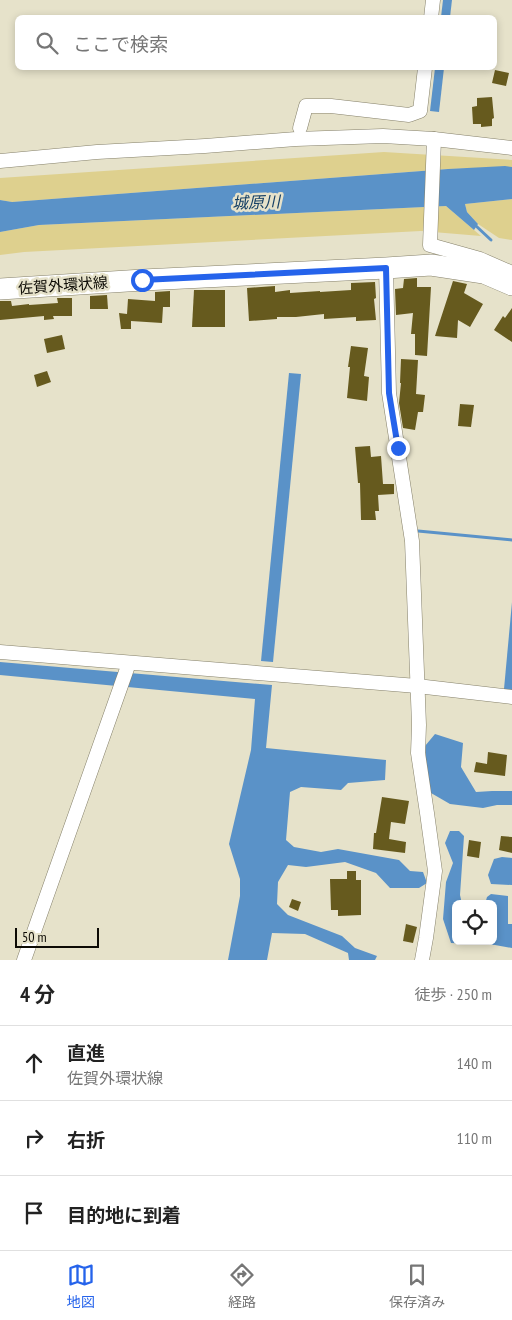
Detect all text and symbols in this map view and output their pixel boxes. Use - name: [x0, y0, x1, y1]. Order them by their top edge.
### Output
- search box: [15, 15, 497, 70]
- icon: search: [33, 29, 61, 57]
- text: ここで検索: [73, 32, 168, 56]
- water label: 城原川: [232, 191, 282, 213]
- route start: [131, 269, 154, 292]
- street label: 佐賀外環状線: [17, 272, 109, 298]
- route end: [387, 437, 410, 460]
- map controls: [452, 900, 497, 945]
- button: locate: [452, 900, 497, 945]
- scale bar: [15, 925, 99, 948]
- text: 50 m: [22, 928, 47, 946]
- text: 4 分: [20, 981, 55, 1008]
- text: 徒歩 · 250 m: [414, 984, 492, 1004]
- text: 直進: [67, 1041, 105, 1065]
- icon: ahead: [20, 1049, 48, 1077]
- text: 140 m: [457, 1053, 492, 1073]
- text: 佐賀外環状線: [67, 1068, 163, 1088]
- icon: right: [20, 1124, 48, 1152]
- text: 右折: [67, 1128, 105, 1152]
- text: 110 m: [457, 1128, 492, 1148]
- icon: arrive: [20, 1199, 48, 1227]
- text: 目的地に到着: [67, 1203, 181, 1227]
- tab: 地図: [67, 1261, 95, 1311]
- tab: 経路: [228, 1261, 256, 1311]
- tab: 保存済み: [389, 1261, 445, 1311]

